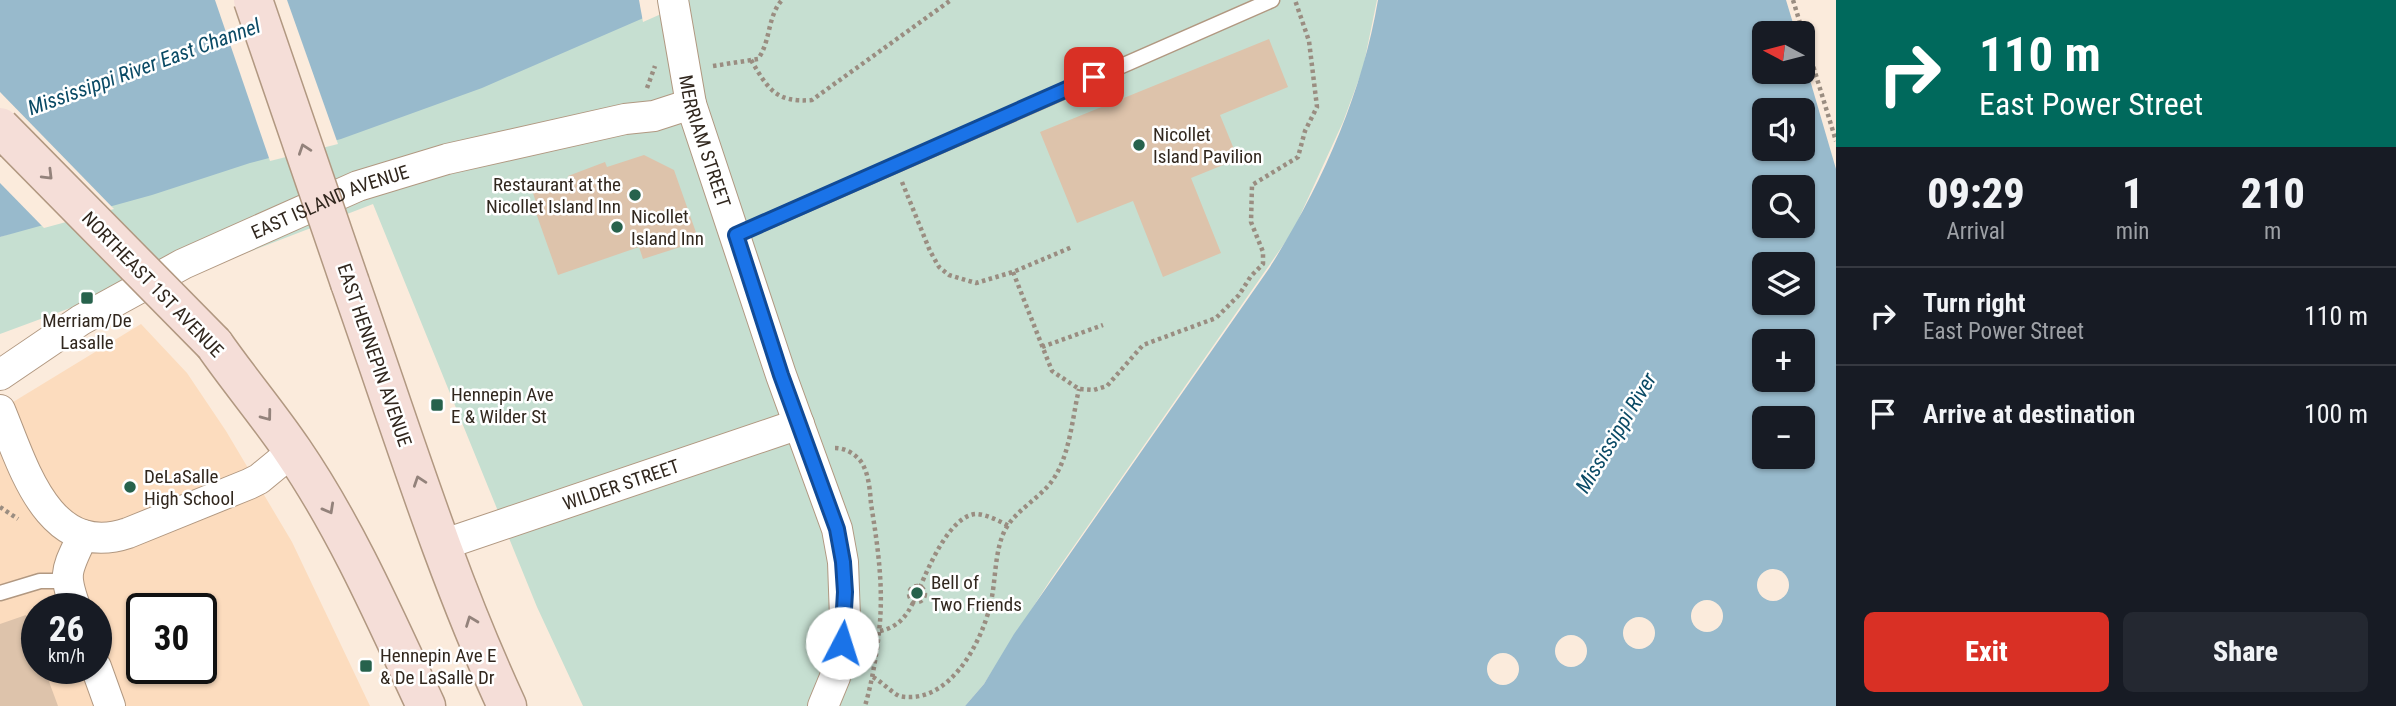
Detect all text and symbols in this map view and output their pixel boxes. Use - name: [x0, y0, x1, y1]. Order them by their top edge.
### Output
- water label: Mississippi River East Channel: [24, 14, 264, 120]
- north arrow: [1752, 21, 1815, 84]
- map controls: [1752, 21, 1815, 469]
- text: 110 m: [1979, 26, 2101, 83]
- icon: right: [1864, 28, 1955, 119]
- pin: [1064, 47, 1124, 107]
- icon: arrive: [1075, 58, 1113, 96]
- street label: MERRIAM STREET: [674, 73, 736, 211]
- text: East Power Street: [1979, 85, 2203, 123]
- button: sound: [1752, 98, 1815, 161]
- place label: Nicollet Island Pavilion: [1153, 123, 1262, 168]
- marker: Nicollet Island Pavilion: [1131, 137, 1147, 153]
- one-way arrow: [298, 143, 312, 156]
- street label: EAST ISLAND AVENUE: [248, 160, 411, 244]
- one-way arrow: [40, 167, 53, 180]
- text: 09:29: [1927, 169, 2024, 218]
- text: 1: [2122, 169, 2143, 218]
- text: 210: [2241, 169, 2305, 218]
- place label: Restaurant at the Nicollet Island Inn: [486, 173, 621, 218]
- button: search: [1752, 175, 1815, 238]
- marker: Restaurant at the Nicollet Island Inn: [627, 187, 643, 203]
- place label: Nicollet Island Inn: [631, 205, 704, 250]
- street label: NORTHEAST 1ST AVENUE: [77, 207, 228, 362]
- text: Arrival: [1947, 218, 2005, 245]
- text: min: [2116, 218, 2149, 245]
- text: m: [2264, 218, 2281, 245]
- marker: Nicollet Island Inn: [609, 219, 625, 235]
- button: layers: [1752, 252, 1815, 315]
- street label: EAST HENNEPIN AVENUE: [332, 261, 417, 450]
- text: Turn right: [1923, 288, 2025, 318]
- marker: Merriam/De Lasalle: [79, 290, 95, 306]
- icon: right: [1864, 297, 1902, 335]
- text: 110 m: [2304, 301, 2368, 331]
- place label: Merriam/De Lasalle: [42, 309, 132, 354]
- text: East Power Street: [1923, 318, 2084, 345]
- button: +: [1752, 329, 1815, 392]
- water label: Mississippi River: [1571, 368, 1662, 497]
- place label: Hennepin Ave E & Wilder St: [451, 383, 554, 428]
- icon: arrive: [1864, 395, 1902, 433]
- marker: Hennepin Ave E & Wilder St: [429, 397, 445, 413]
- text: Arrive at destination: [1923, 399, 2135, 429]
- text: 100 m: [2304, 399, 2368, 429]
- button: −: [1752, 406, 1815, 469]
- one-way arrow: [258, 408, 271, 420]
- street label: WILDER STREET: [560, 454, 683, 515]
- place label: DeLaSalle High School: [144, 465, 234, 510]
- one-way arrow: [413, 475, 427, 487]
- marker: DeLaSalle High School: [122, 479, 138, 495]
- one-way arrow: [321, 502, 334, 515]
- place label: Bell of Two Friends: [931, 571, 1022, 616]
- marker: Bell of Two Friends: [909, 585, 925, 601]
- speed limit sign: 30: [126, 593, 217, 684]
- position arrow: [805, 606, 879, 680]
- text: 26: [49, 609, 84, 650]
- button: Exit: [1864, 612, 2109, 692]
- button: Share: [2123, 612, 2368, 692]
- one-way arrow: [465, 615, 479, 627]
- place label: Hennepin Ave E & De LaSalle Dr: [380, 644, 497, 689]
- text: km/h: [48, 645, 85, 666]
- marker: Hennepin Ave E & De LaSalle Dr: [358, 658, 374, 674]

